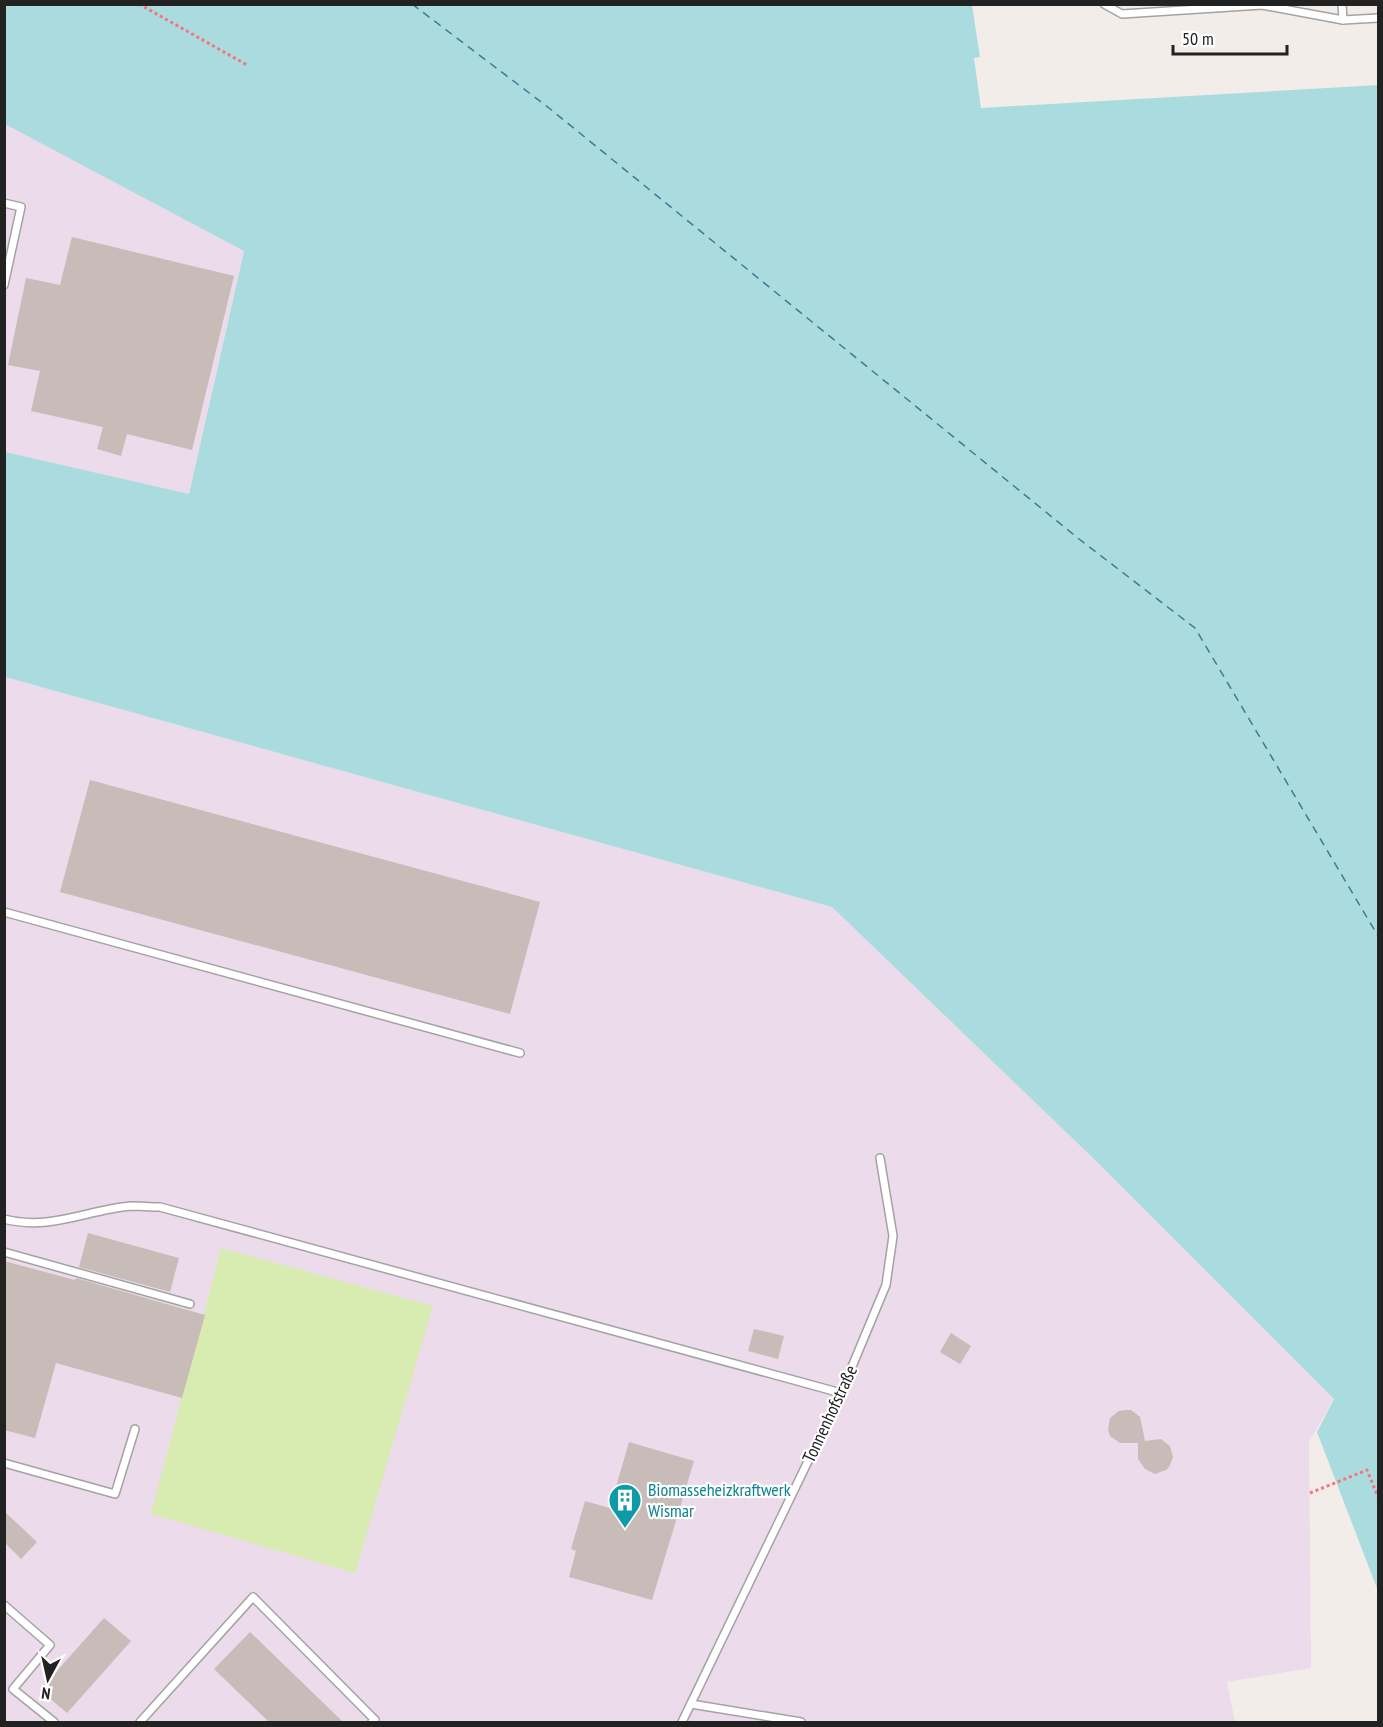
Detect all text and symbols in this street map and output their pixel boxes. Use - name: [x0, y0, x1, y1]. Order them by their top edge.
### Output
- scale bar: [1173, 18, 1287, 56]
- text: 50 m: [1182, 27, 1214, 50]
- street label: Tonnenhofstraße: [797, 1362, 862, 1466]
- place label: Biomasseheizkraftwerk Wismar: [648, 1478, 791, 1522]
- building icon: Biomasseheizkraftwerk Wismar: [607, 1482, 643, 1529]
- north arrow: [18, 1649, 78, 1709]
- text: N: [40, 1683, 52, 1704]

